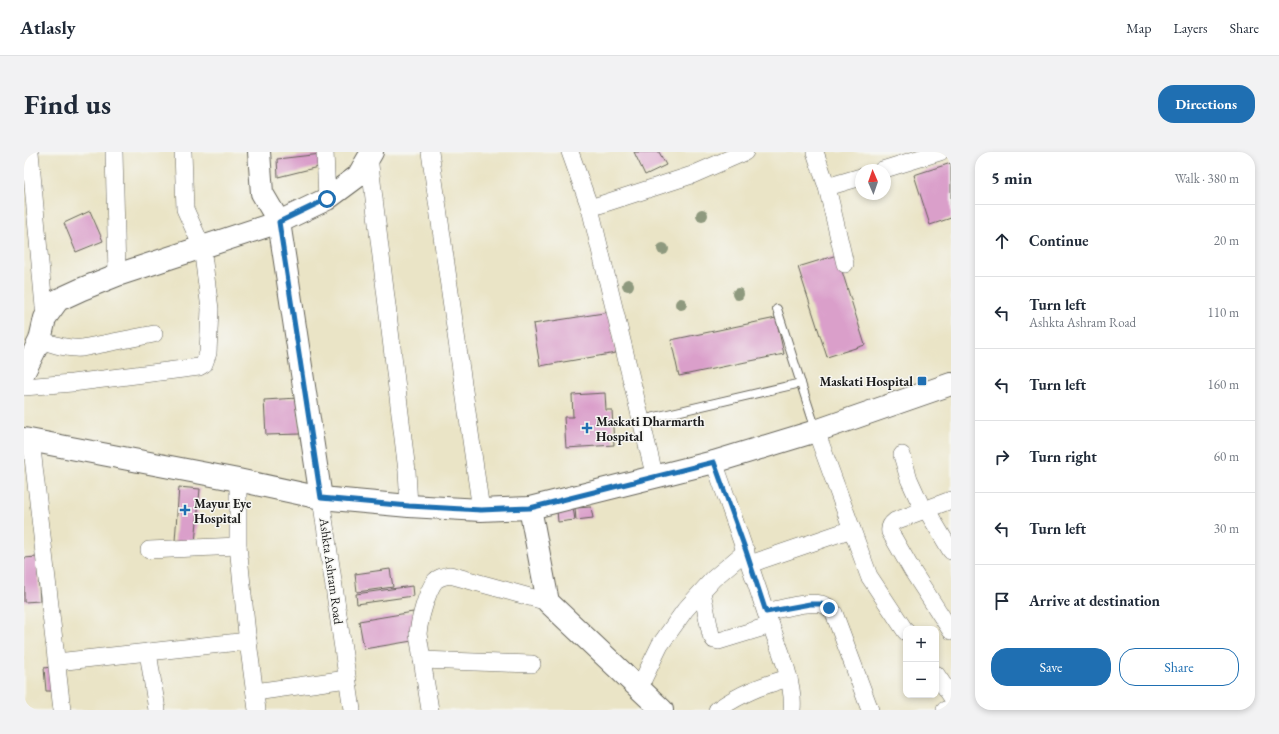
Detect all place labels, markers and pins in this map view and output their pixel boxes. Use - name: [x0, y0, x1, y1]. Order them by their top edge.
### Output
- place label: Maskati Hospital: [819, 373, 913, 390]
- marker: Maskati Hospital: [916, 375, 928, 387]
- place label: Maskati Dharmarth Hospital: [596, 413, 705, 445]
- marker: Maskati Dharmarth Hospital: [581, 422, 593, 434]
- place label: Mayur Eye Hospital: [194, 495, 252, 527]
- marker: Mayur Eye Hospital: [179, 504, 191, 516]

